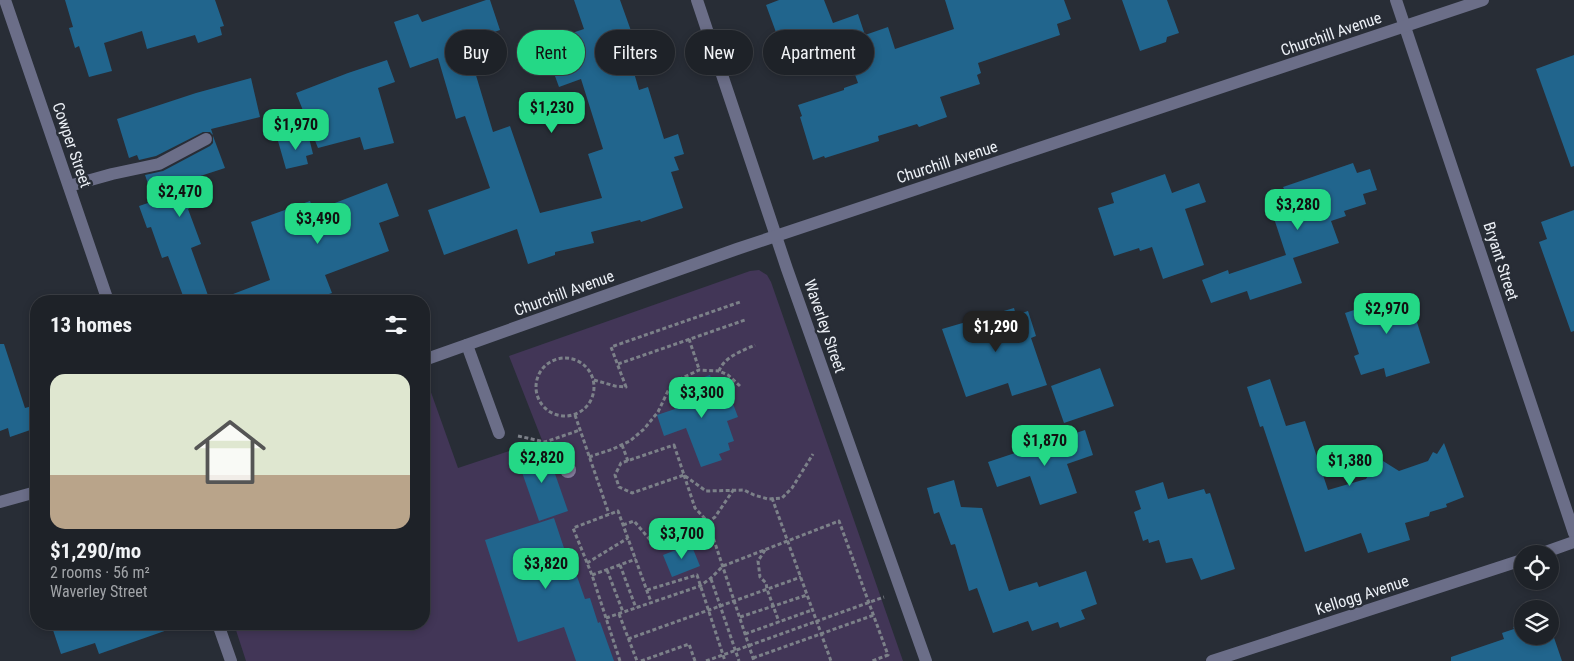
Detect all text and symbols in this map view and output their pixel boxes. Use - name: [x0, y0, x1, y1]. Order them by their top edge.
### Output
- street label: Churchill Avenue: [1278, 8, 1384, 60]
- chip: Buy: [445, 30, 507, 75]
- chip: Rent: [517, 30, 585, 75]
- chip: Filters: [595, 30, 675, 75]
- chip: New: [685, 30, 753, 75]
- chip: Apartment: [763, 30, 874, 75]
- pin: $1,230: [511, 92, 593, 134]
- text: $1,230: [530, 98, 574, 117]
- street label: Cowper Street: [49, 100, 96, 190]
- pin: $1,970: [255, 108, 337, 151]
- text: $1,970: [274, 115, 318, 134]
- street label: Churchill Avenue: [894, 137, 1000, 187]
- pin: $2,470: [139, 176, 221, 218]
- text: $2,470: [158, 182, 202, 201]
- pin: $3,280: [1257, 188, 1339, 231]
- text: $3,280: [1276, 195, 1320, 214]
- pin: $3,490: [277, 202, 359, 245]
- text: $3,490: [296, 209, 340, 228]
- street label: Bryant Street: [1479, 219, 1523, 303]
- street label: Churchill Avenue: [511, 266, 617, 320]
- street label: Waverley Street: [800, 277, 850, 375]
- pin: $2,970: [1346, 292, 1428, 335]
- text: $2,970: [1365, 299, 1409, 318]
- pin: $1,290: [955, 310, 1037, 353]
- icon: filters: [382, 311, 410, 339]
- text: 13 homes: [50, 313, 132, 337]
- text: $1,290: [974, 317, 1018, 336]
- pin: $3,300: [661, 376, 743, 419]
- text: $3,300: [680, 383, 724, 402]
- icon: home: [185, 407, 275, 497]
- pin: $1,870: [1004, 424, 1086, 467]
- text: $1,870: [1023, 431, 1067, 450]
- pin: $2,820: [501, 442, 583, 484]
- pin: $1,380: [1309, 444, 1391, 487]
- text: $2,820: [520, 448, 564, 467]
- text: $1,380: [1328, 451, 1372, 470]
- pin: $3,700: [641, 518, 723, 560]
- text: $3,700: [660, 524, 704, 543]
- text: $1,290/mo: [50, 539, 141, 563]
- map controls: [1514, 545, 1559, 645]
- button: locate: [1514, 545, 1559, 590]
- pin: $3,820: [505, 548, 587, 590]
- text: $3,820: [524, 554, 568, 573]
- text: 2 rooms · 56 m²: [50, 563, 150, 582]
- street label: Kellogg Avenue: [1313, 571, 1411, 619]
- text: Waverley Street: [50, 582, 148, 601]
- button: layers: [1514, 600, 1559, 645]

